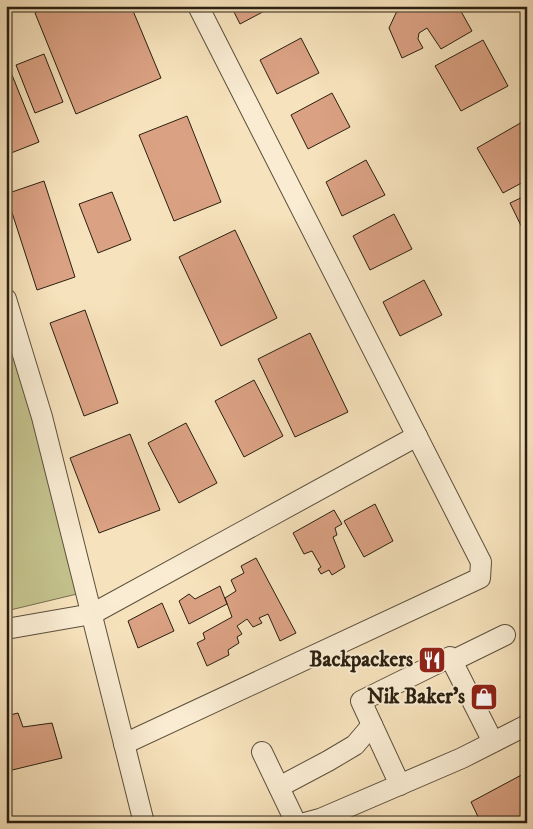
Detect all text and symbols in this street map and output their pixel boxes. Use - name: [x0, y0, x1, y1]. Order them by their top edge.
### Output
- restaurant icon: Backpackers: [417, 645, 447, 675]
- place label: Backpackers: [309, 647, 413, 673]
- shop icon: Nik Baker's: [469, 682, 499, 712]
- place label: Nik Baker's: [367, 684, 465, 710]

